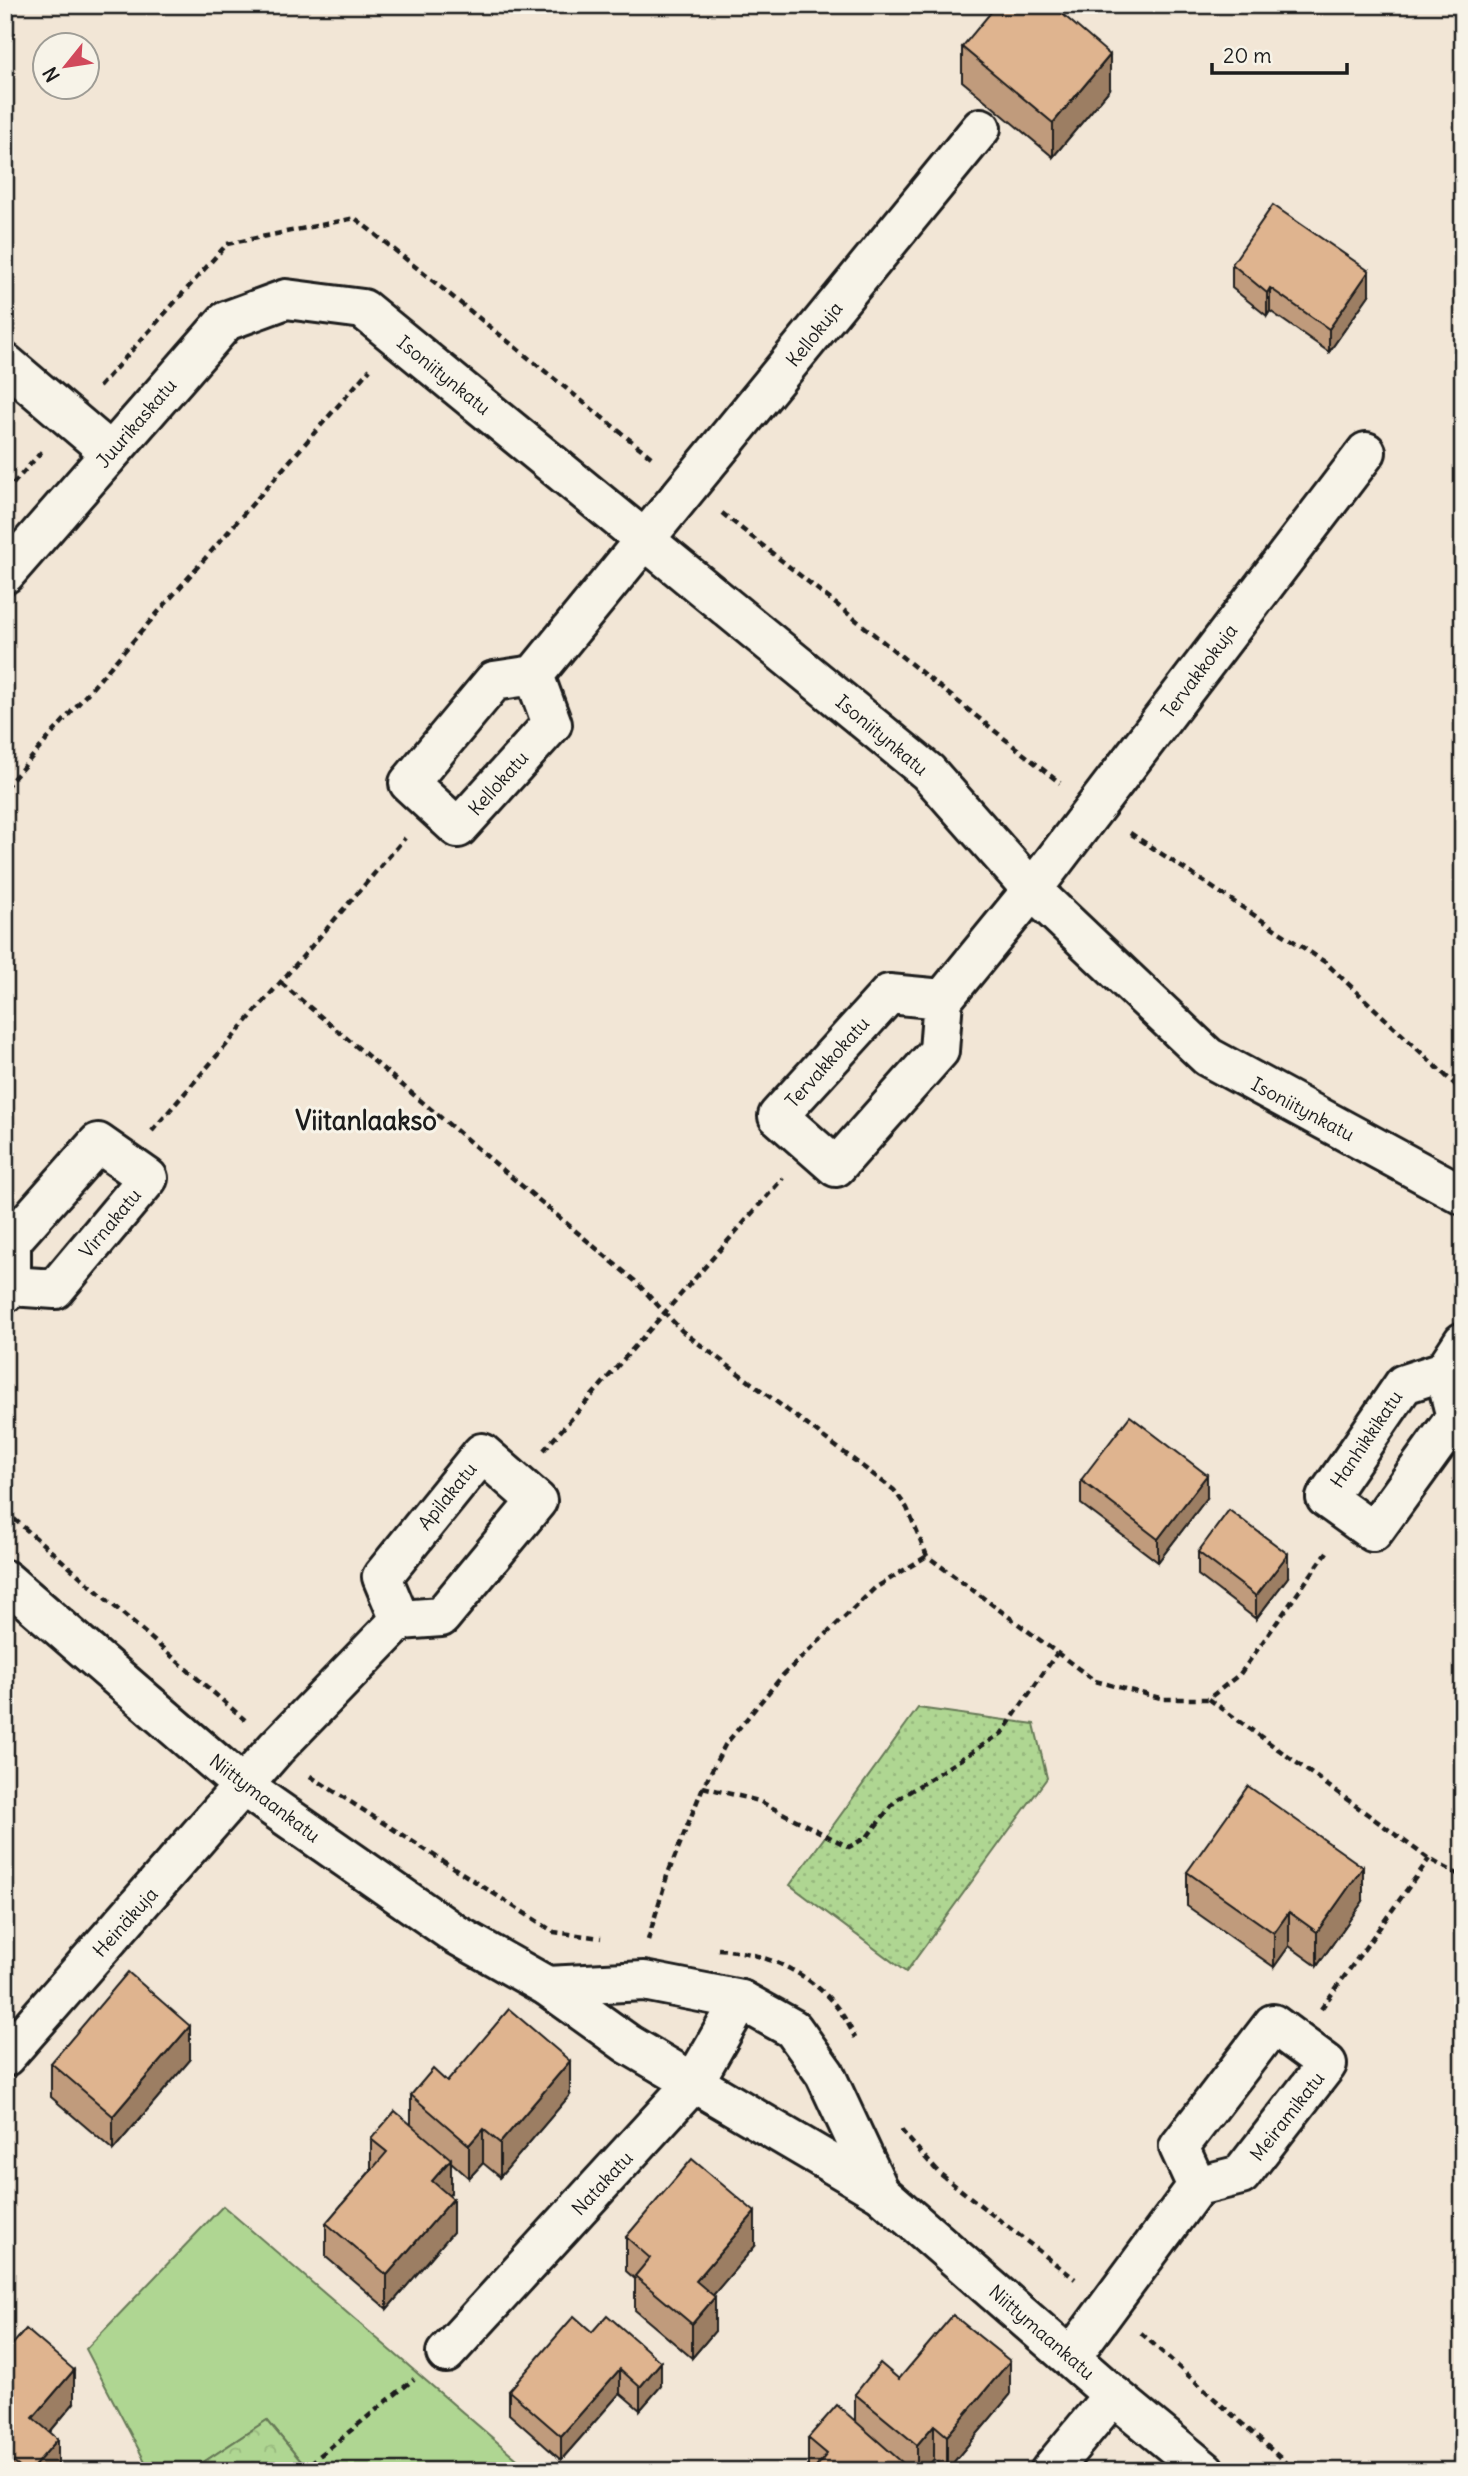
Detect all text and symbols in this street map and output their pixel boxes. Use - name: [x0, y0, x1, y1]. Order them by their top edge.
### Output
- north arrow: [32, 32, 102, 102]
- scale bar: [1212, 32, 1347, 76]
- text: 20 m: [1223, 42, 1272, 69]
- text: N: [38, 63, 65, 86]
- street label: Kellokuja: [781, 297, 848, 371]
- street label: Isoniitynkatu: [392, 330, 496, 420]
- street label: Juurikaskatu: [91, 373, 181, 473]
- street label: Tervakkokuja: [1156, 619, 1242, 723]
- street label: Isoniitynkatu: [831, 689, 933, 781]
- street label: Kellokatu: [463, 746, 533, 820]
- street label: Tervakkokatu: [780, 1011, 874, 1113]
- street label: Isoniitynkatu: [1247, 1072, 1359, 1146]
- district label: Viitanlaakso: [295, 1104, 437, 1137]
- street label: Virnakatu: [74, 1183, 146, 1263]
- street label: Hanhikkikatu: [1325, 1386, 1407, 1492]
- street label: Apilakatu: [412, 1457, 482, 1535]
- street label: Niittymaankatu: [205, 1749, 325, 1847]
- street label: Heinäkuja: [87, 1882, 163, 1962]
- street label: Meiramikatu: [1245, 2066, 1329, 2166]
- street label: Natakatu: [566, 2146, 638, 2220]
- street label: Niittymaankatu: [984, 2280, 1100, 2384]

